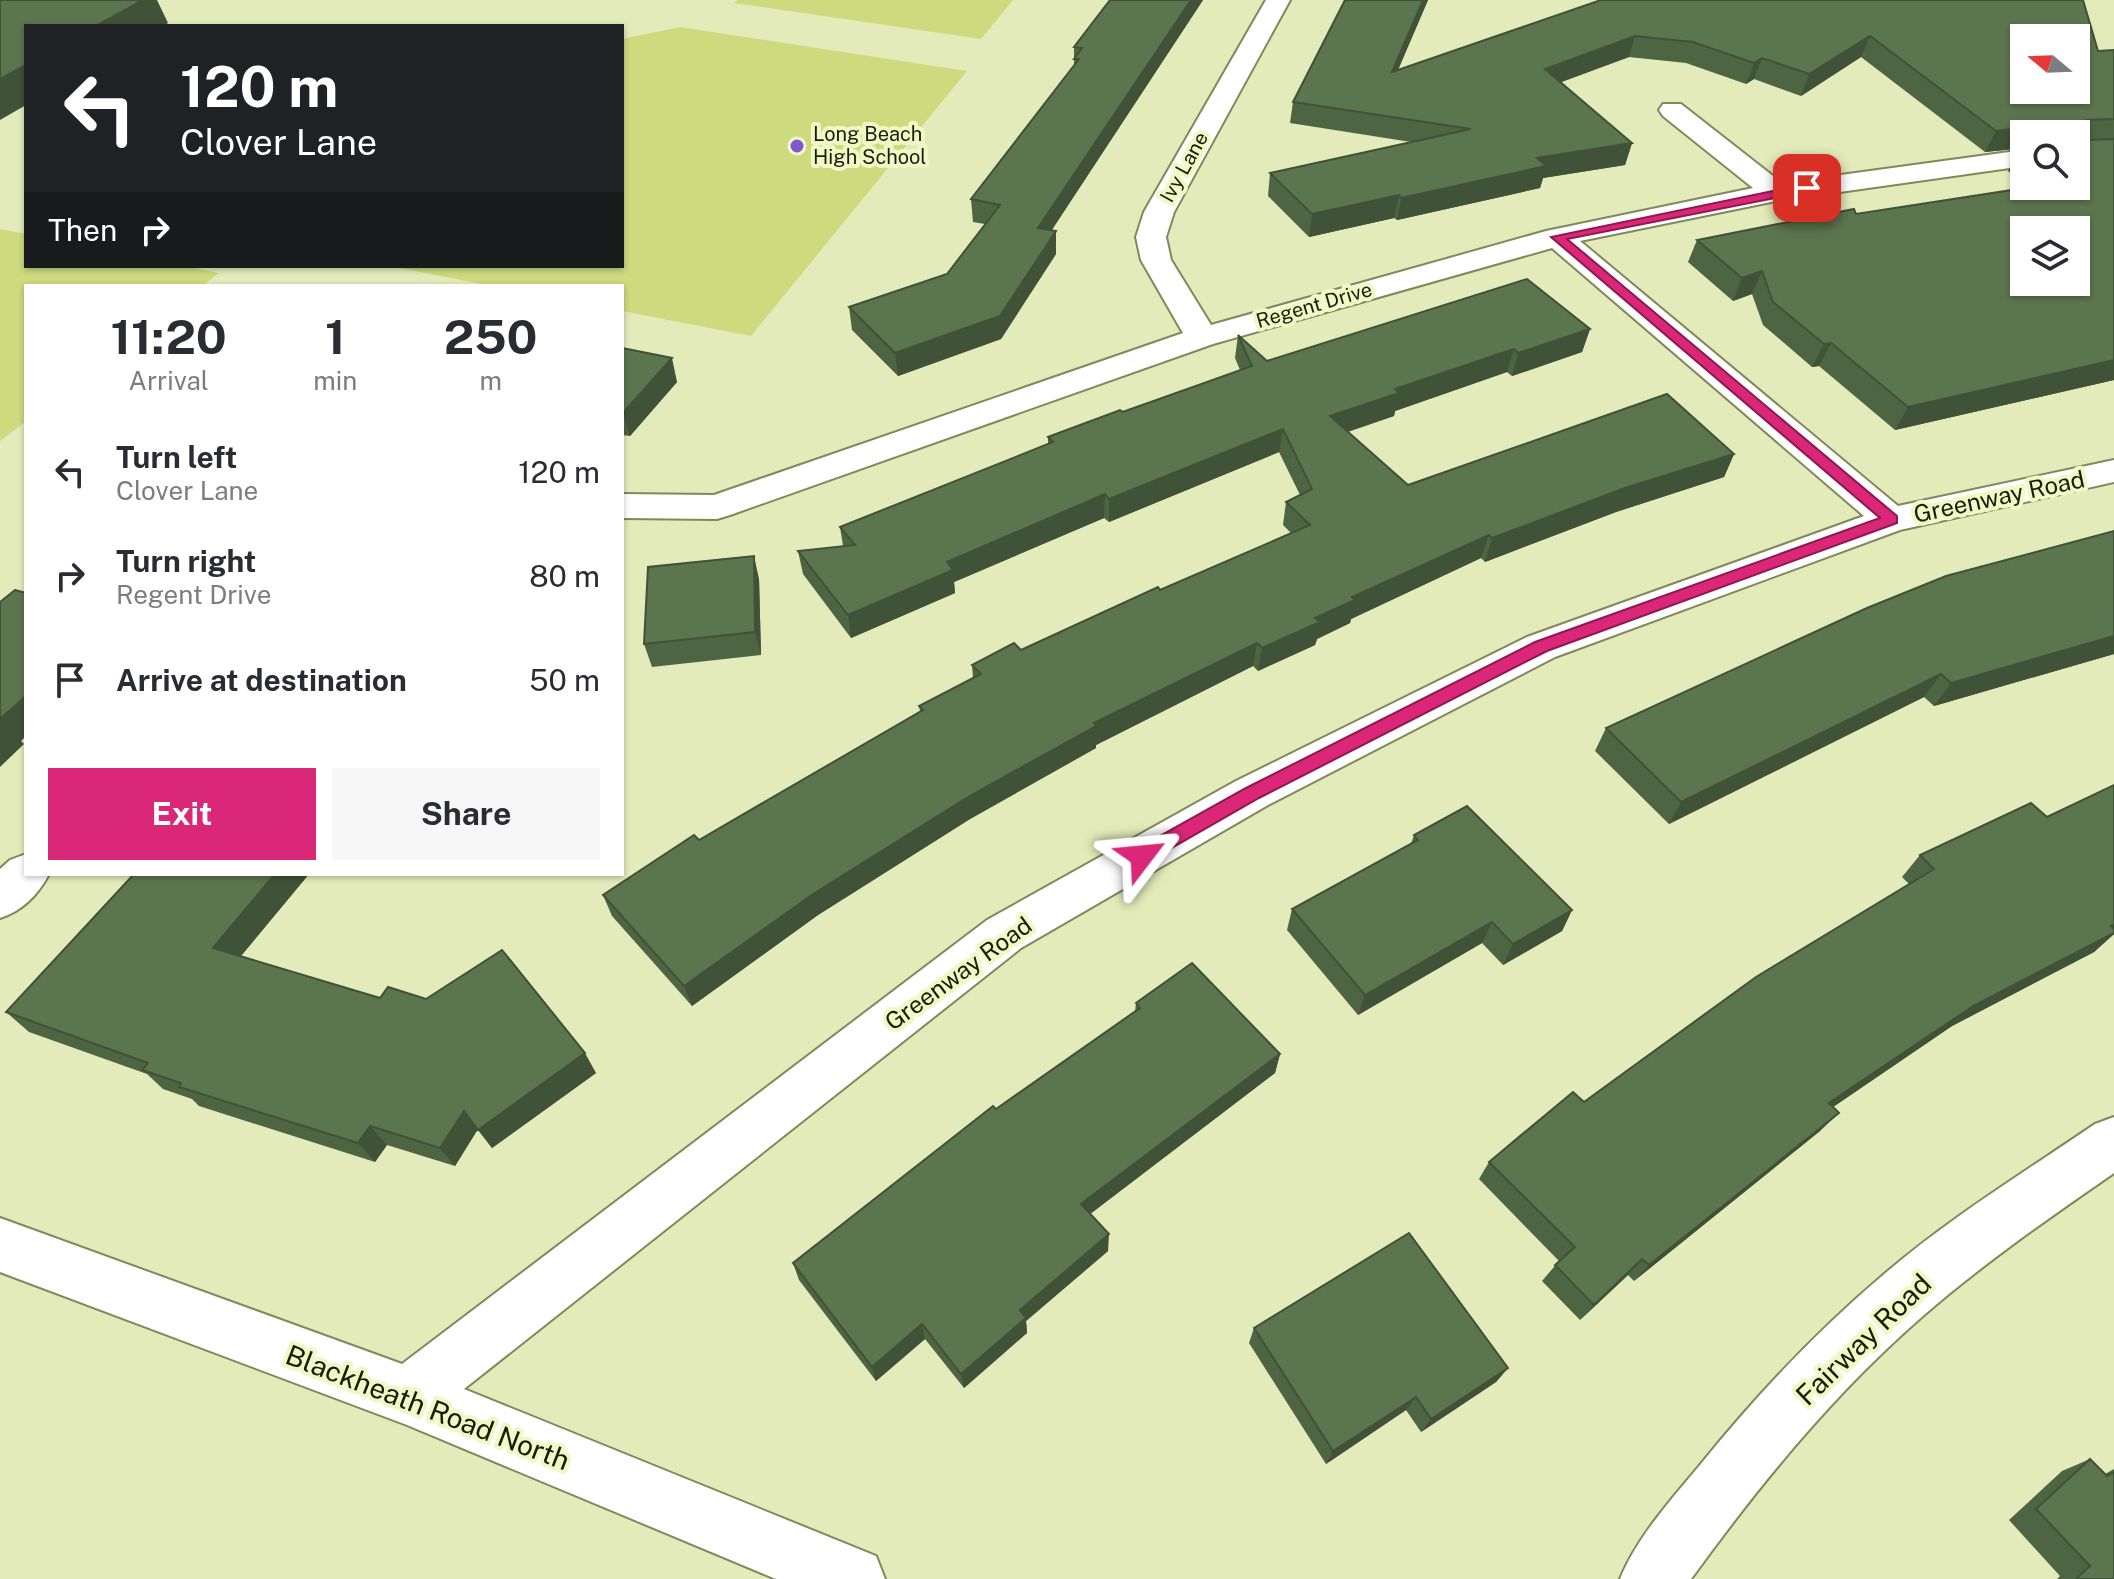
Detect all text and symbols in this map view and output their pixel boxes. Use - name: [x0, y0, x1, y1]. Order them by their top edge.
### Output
- north arrow: [2010, 24, 2090, 104]
- map controls: [2010, 24, 2090, 296]
- text: 120 m: [180, 54, 338, 120]
- icon: left: [48, 56, 152, 160]
- button: search: [2010, 120, 2090, 200]
- text: Clover Lane: [180, 121, 377, 163]
- place label: Long Beach High School: [813, 122, 926, 169]
- street label: Ivy Lane: [1155, 128, 1213, 206]
- marker: Long Beach High School: [788, 137, 806, 155]
- pin: [1773, 154, 1841, 222]
- icon: arrive: [1785, 166, 1829, 210]
- icon: right: [133, 208, 177, 252]
- text: Then: [48, 212, 117, 248]
- button: layers: [2010, 216, 2090, 296]
- street label: Regent Drive: [1253, 277, 1375, 333]
- text: 11:20: [110, 308, 227, 365]
- text: 1: [325, 308, 346, 365]
- text: 250: [444, 308, 538, 365]
- text: Arrival: [128, 365, 209, 396]
- text: min: [313, 365, 357, 396]
- text: m: [479, 365, 502, 396]
- text: Turn left: [116, 439, 237, 475]
- icon: left: [48, 450, 92, 494]
- text: 120 m: [518, 454, 600, 490]
- street label: Greenway Road: [1911, 464, 2087, 528]
- text: Clover Lane: [116, 475, 258, 506]
- text: Turn right: [116, 543, 256, 579]
- icon: right: [48, 554, 92, 598]
- text: 80 m: [529, 558, 600, 594]
- text: Regent Drive: [116, 579, 271, 610]
- icon: arrive: [48, 658, 92, 702]
- text: Arrive at destination: [116, 662, 407, 698]
- text: 50 m: [529, 662, 600, 698]
- button: Exit: [48, 768, 316, 860]
- button: Share: [332, 768, 600, 860]
- position arrow: [1100, 814, 1184, 898]
- street label: Greenway Road: [879, 910, 1037, 1036]
- street label: Fairway Road: [1789, 1266, 1937, 1412]
- street label: Blackheath Road North: [281, 1338, 575, 1476]

